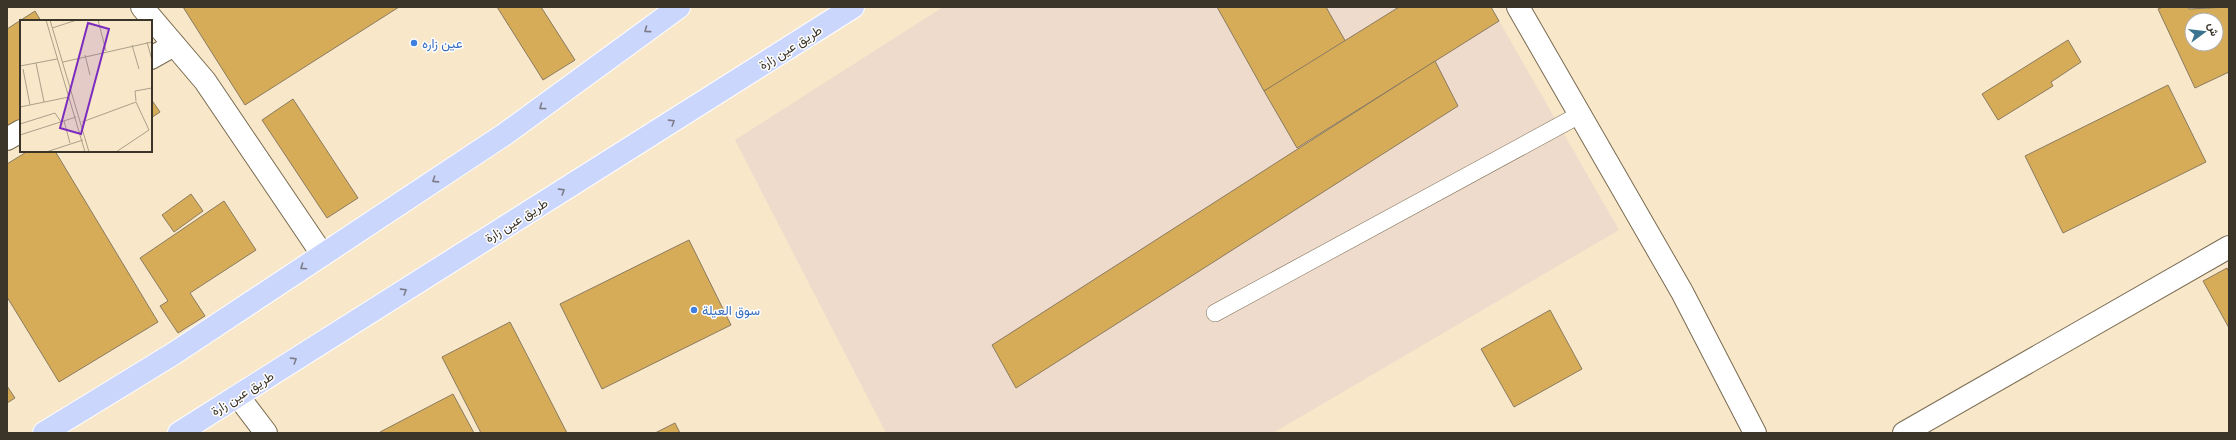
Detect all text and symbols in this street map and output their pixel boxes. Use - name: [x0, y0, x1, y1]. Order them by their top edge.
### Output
- north arrow: [2184, 12, 2224, 52]
- inset map: [20, 20, 152, 152]
- street label: طريق عين زارة: [755, 20, 825, 74]
- text: ش: [2205, 21, 2222, 38]
- one-way arrow: [645, 25, 652, 32]
- place label: عين زاره: [422, 34, 463, 52]
- marker: عين زاره: [409, 38, 419, 48]
- one-way arrow: [540, 102, 547, 109]
- one-way arrow: [668, 119, 675, 127]
- one-way arrow: [432, 175, 439, 183]
- one-way arrow: [558, 188, 565, 196]
- street label: طريق عين زارة: [481, 193, 551, 247]
- one-way arrow: [300, 262, 307, 270]
- one-way arrow: [400, 288, 407, 295]
- place label: سوق العيلة: [702, 301, 760, 319]
- marker: سوق العيلة: [689, 305, 699, 315]
- one-way arrow: [290, 358, 297, 365]
- street label: طريق عين زارة: [207, 366, 277, 420]

